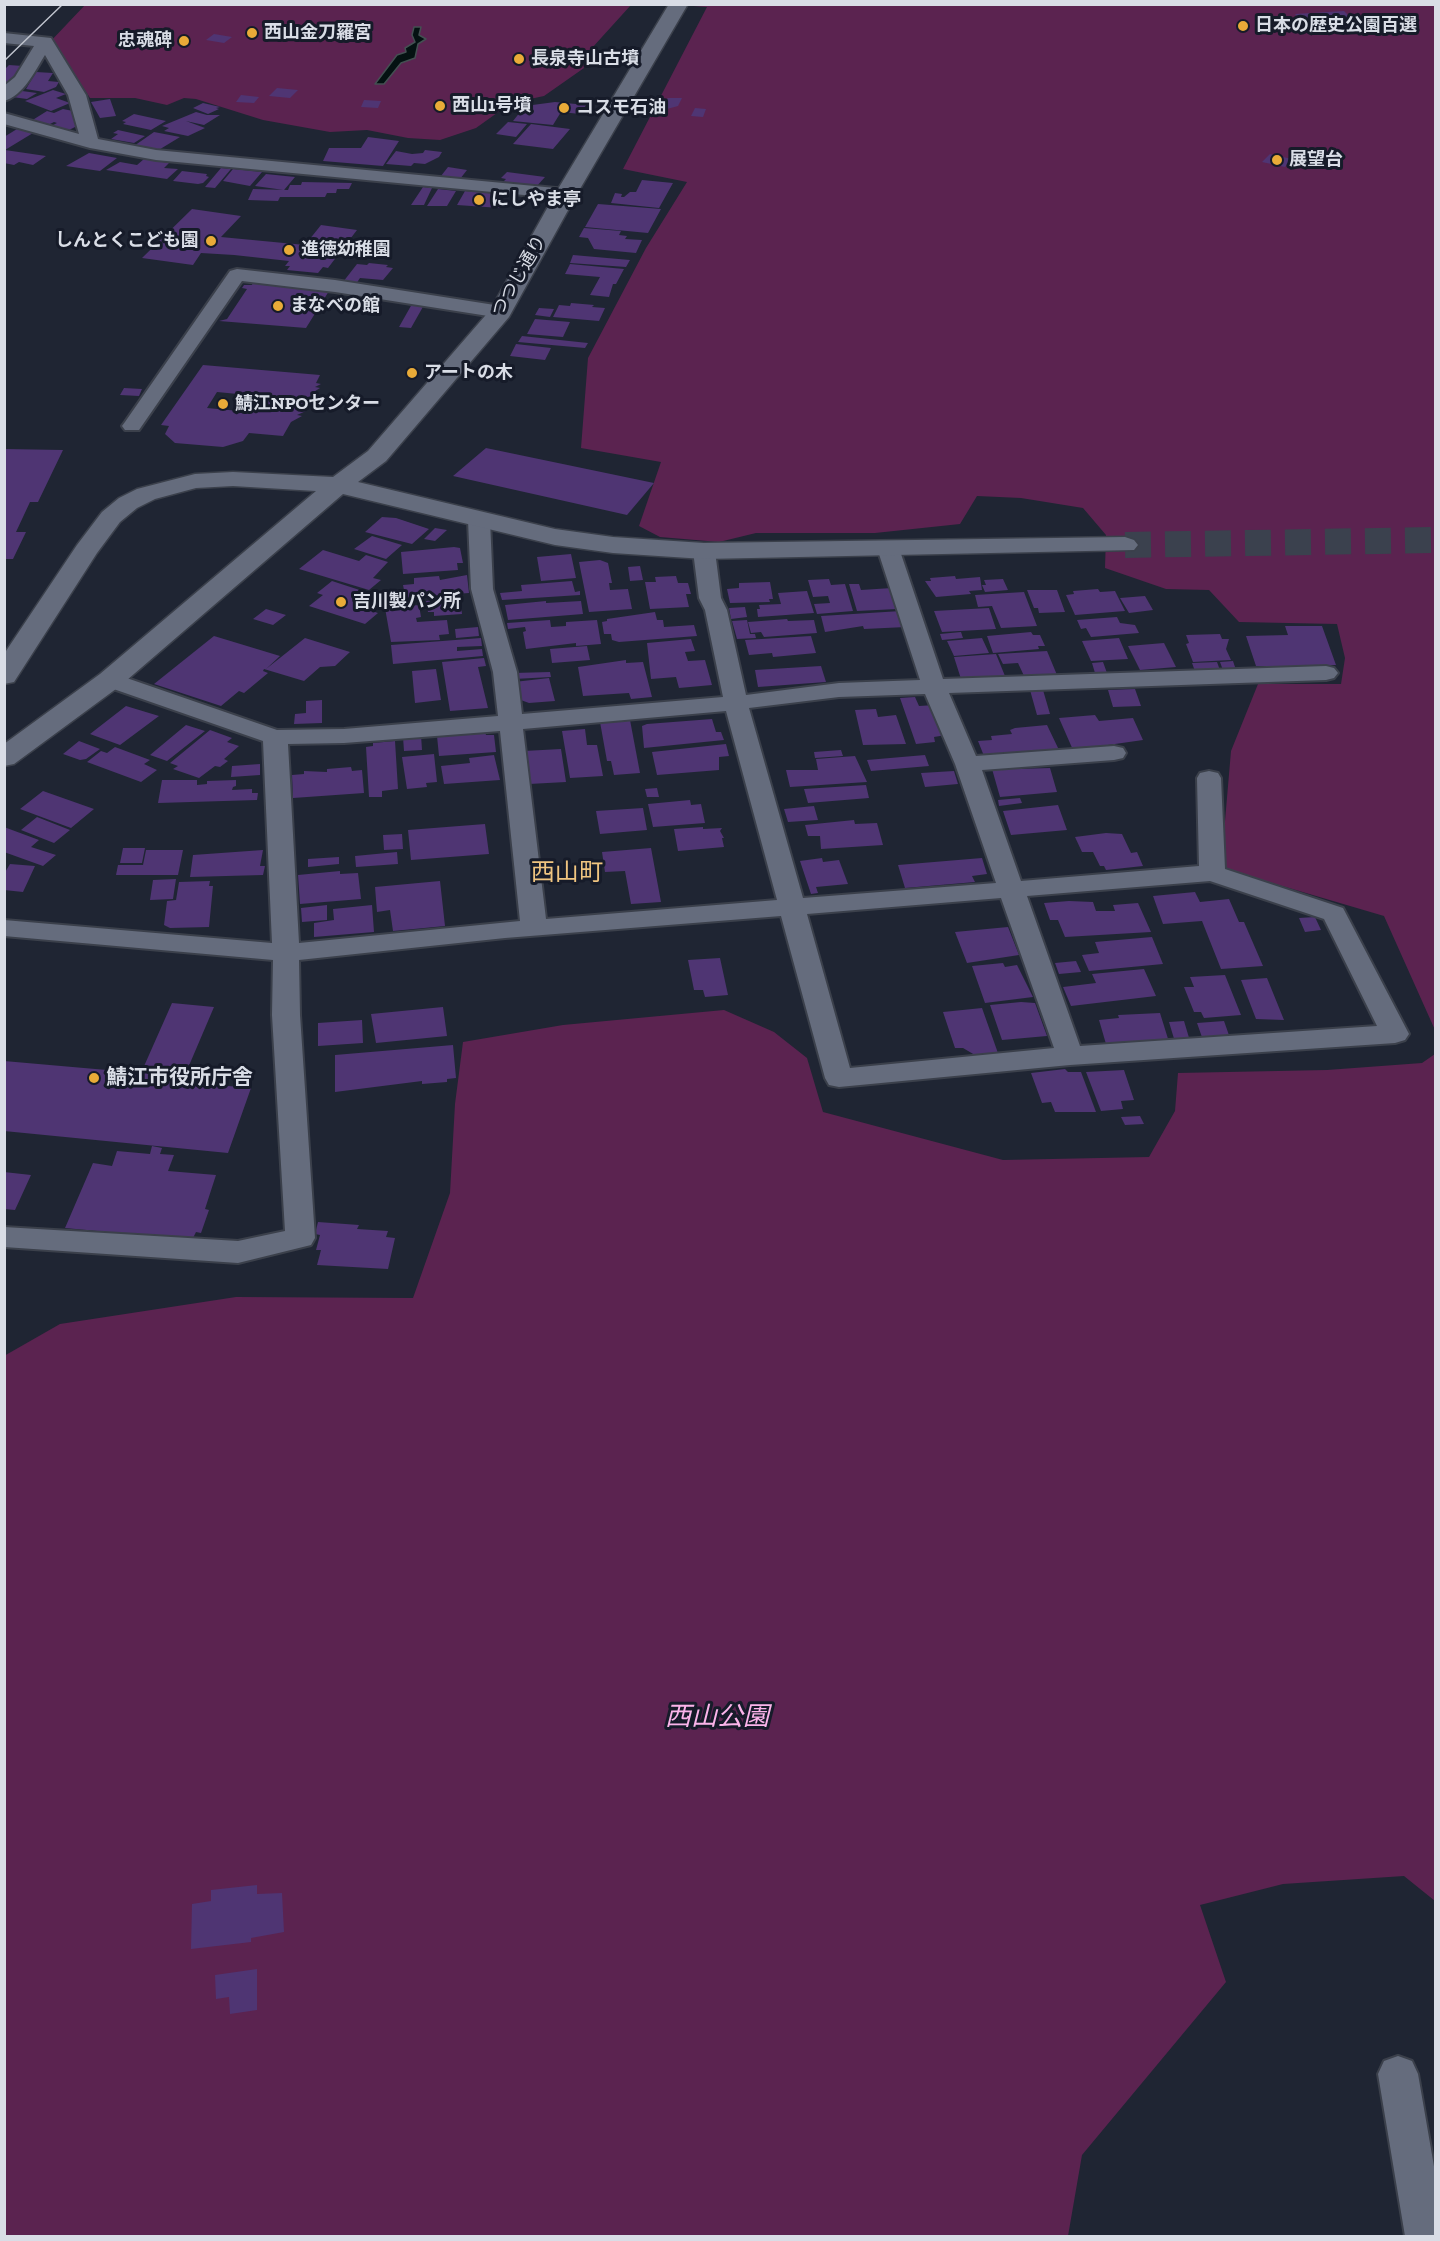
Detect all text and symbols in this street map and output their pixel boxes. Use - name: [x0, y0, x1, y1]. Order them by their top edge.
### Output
- place label: 日本の歴史公園百選: [1255, 15, 1417, 37]
- marker: 日本の歴史公園百選: [1236, 19, 1250, 33]
- place label: 西山金刀羅宮: [264, 22, 372, 44]
- marker: 西山金刀羅宮: [245, 26, 259, 40]
- place label: 忠魂碑: [118, 30, 172, 52]
- marker: 忠魂碑: [177, 34, 191, 48]
- place label: 長泉寺山古墳: [531, 48, 639, 70]
- marker: 長泉寺山古墳: [512, 52, 526, 66]
- place label: 西山1号墳: [452, 95, 531, 117]
- place label: コスモ石油: [576, 97, 666, 119]
- marker: 西山1号墳: [433, 99, 447, 113]
- marker: コスモ石油: [557, 101, 571, 115]
- place label: 展望台: [1289, 149, 1343, 171]
- marker: 展望台: [1270, 153, 1284, 167]
- place label: にしやま亭: [491, 189, 581, 211]
- marker: にしやま亭: [472, 193, 486, 207]
- place label: しんとくこども園: [55, 230, 199, 252]
- street label: つつじ通り: [487, 232, 551, 320]
- marker: しんとくこども園: [204, 234, 218, 248]
- place label: 進徳幼稚園: [301, 239, 391, 261]
- marker: 進徳幼稚園: [282, 243, 296, 257]
- place label: まなべの館: [290, 295, 380, 317]
- marker: まなべの館: [271, 299, 285, 313]
- place label: アートの木: [424, 362, 513, 384]
- marker: アートの木: [405, 366, 419, 380]
- place label: 鯖江NPOセンター: [235, 393, 380, 415]
- marker: 鯖江NPOセンター: [216, 397, 230, 411]
- place label: 吉川製パン所: [353, 591, 461, 613]
- marker: 吉川製パン所: [334, 595, 348, 609]
- district label: 西山町: [531, 859, 603, 887]
- place label: 鯖江市役所庁舎: [106, 1065, 253, 1091]
- marker: 鯖江市役所庁舎: [87, 1071, 101, 1085]
- park label: 西山公園: [665, 1702, 769, 1734]

